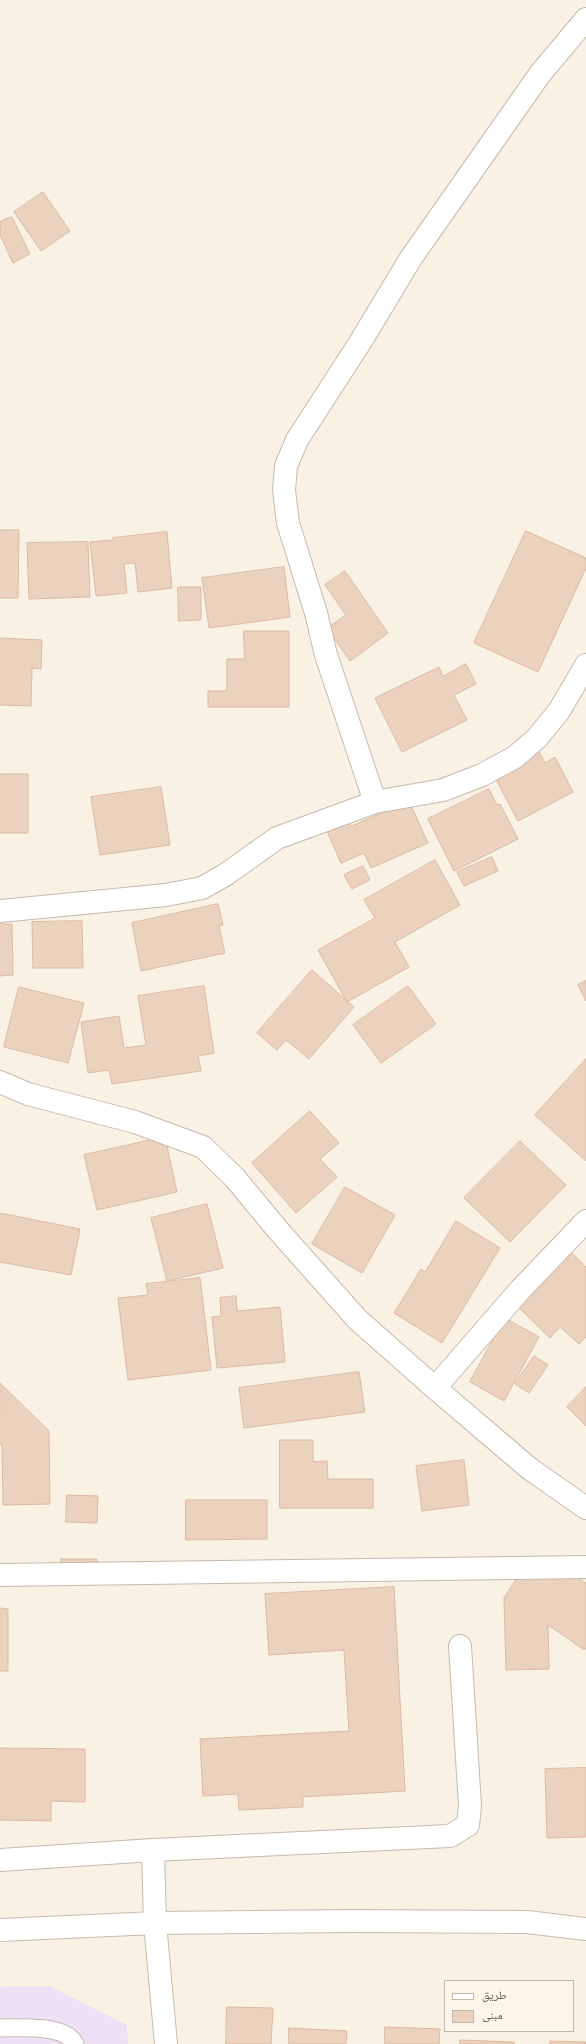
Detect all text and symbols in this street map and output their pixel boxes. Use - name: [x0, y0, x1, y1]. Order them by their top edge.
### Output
- legend: [444, 1980, 574, 2032]
- text: طريق: [482, 1988, 507, 2002]
- text: مبنى: [482, 2008, 503, 2022]

